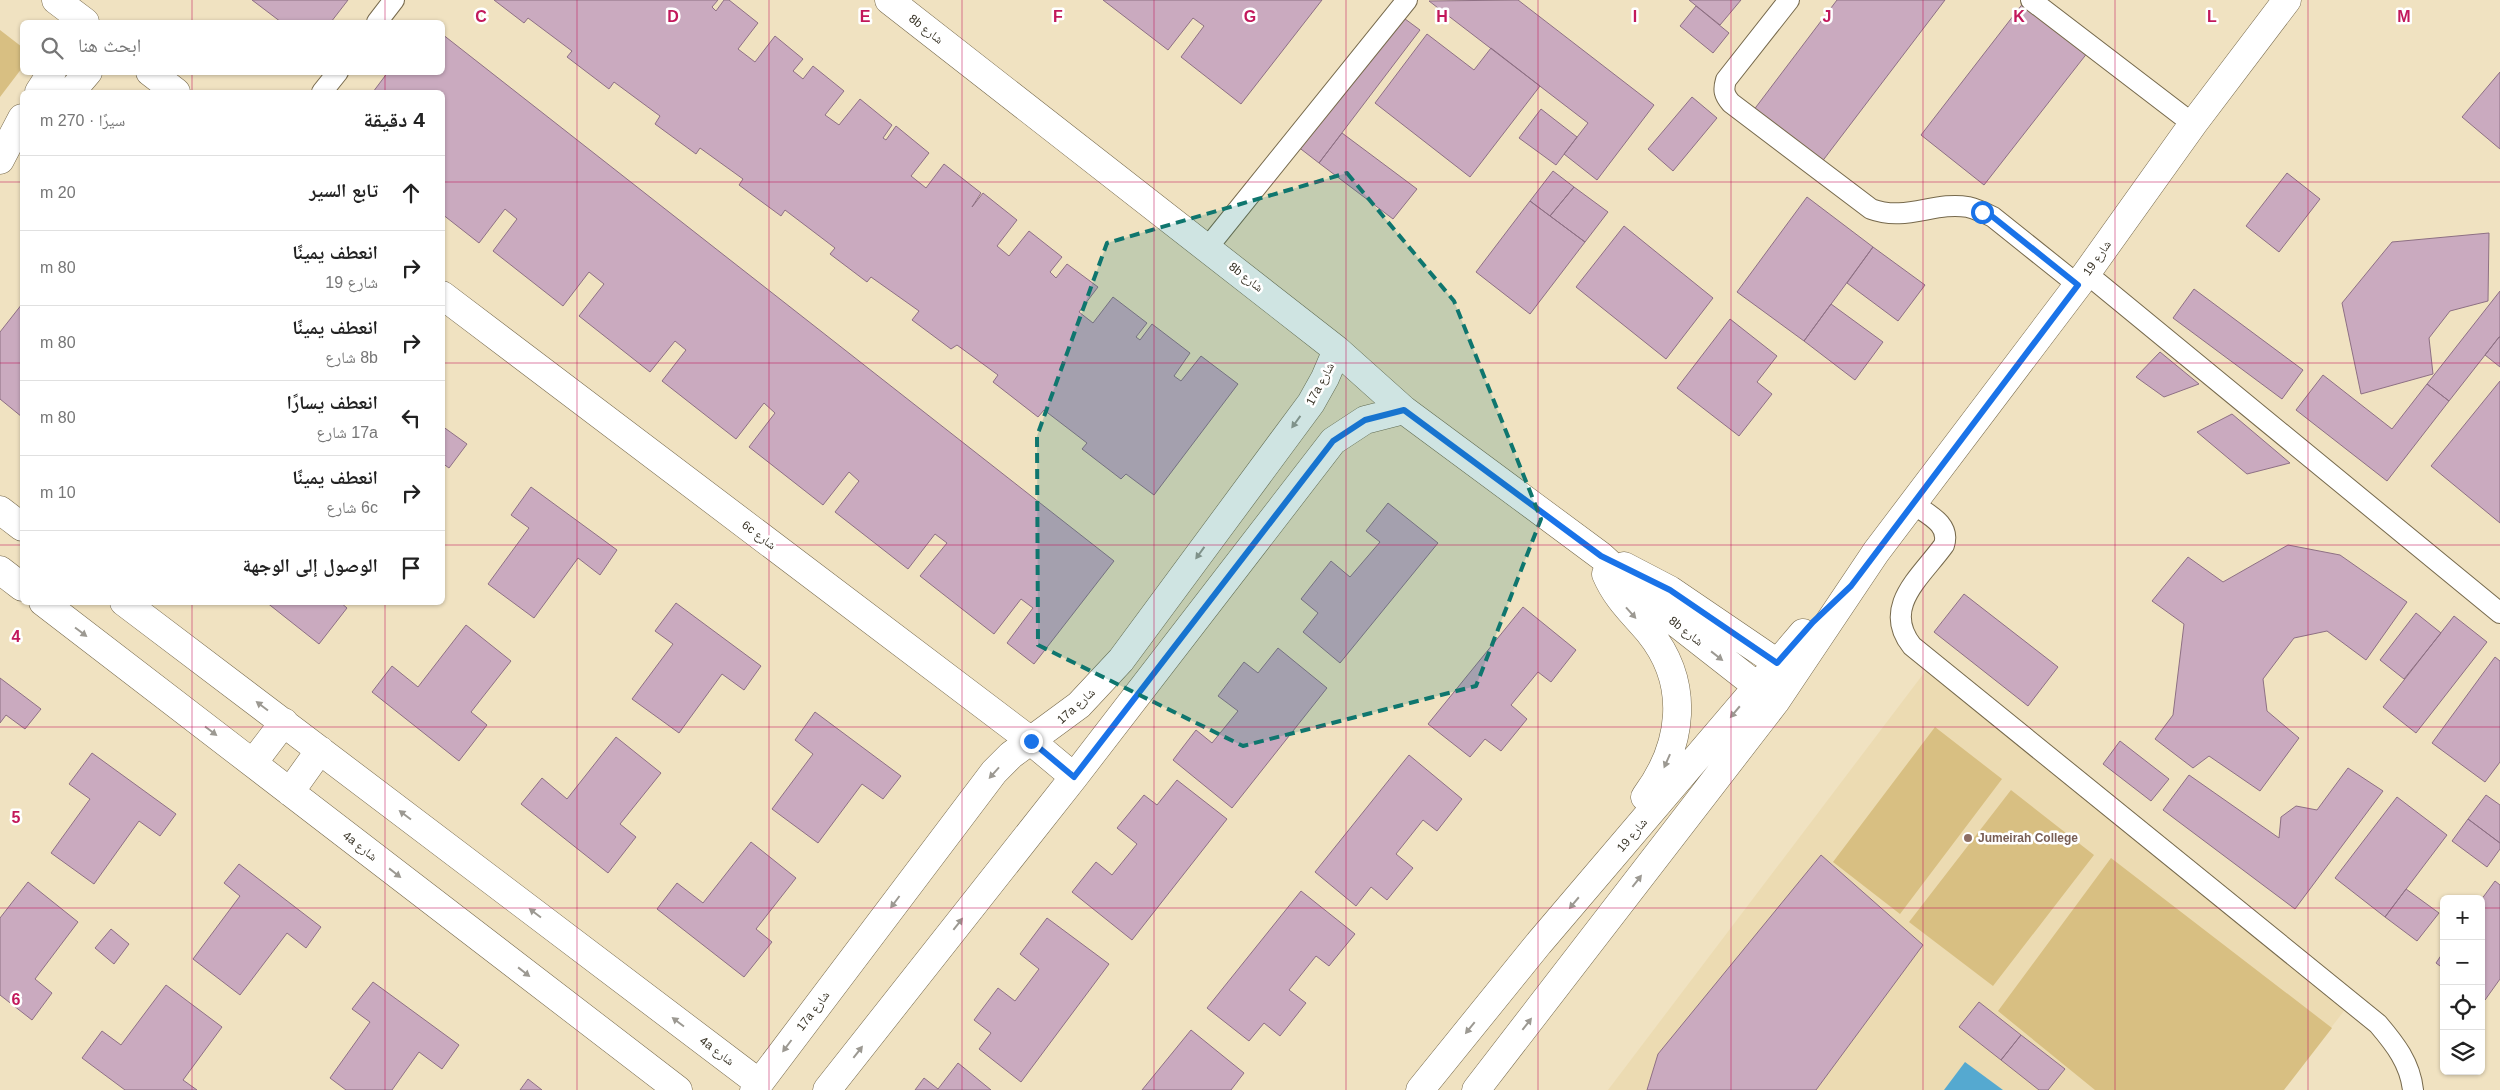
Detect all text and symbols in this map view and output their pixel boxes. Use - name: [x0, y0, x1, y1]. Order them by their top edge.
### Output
- text: C: [475, 8, 487, 25]
- text: D: [667, 8, 679, 25]
- text: E: [860, 8, 871, 25]
- text: F: [1053, 8, 1063, 25]
- text: G: [1244, 8, 1256, 25]
- text: H: [1436, 8, 1448, 25]
- text: I: [1633, 8, 1637, 25]
- text: J: [1823, 8, 1831, 25]
- text: K: [2013, 8, 2025, 25]
- text: L: [2207, 8, 2217, 25]
- text: M: [2397, 8, 2411, 25]
- street label: 8b شارع: [906, 11, 946, 48]
- search box: [20, 20, 445, 75]
- icon: search: [38, 34, 66, 62]
- text: ابحث هنا: [78, 35, 141, 56]
- text: 4 دقيقة: [363, 108, 425, 131]
- text: سيرًا · 270 m: [40, 112, 125, 129]
- icon: ahead: [397, 179, 425, 207]
- text: تابع السير: [309, 180, 378, 201]
- text: 20 m: [40, 184, 76, 201]
- route start: [1971, 201, 1994, 224]
- street label: شارع 19: [2080, 238, 2115, 279]
- text: انعطف يمينًا: [292, 242, 378, 263]
- icon: right: [397, 254, 425, 282]
- text: 80 m: [40, 259, 76, 276]
- street label: 8b شارع: [1226, 259, 1266, 296]
- text: شارع 19: [325, 274, 378, 291]
- text: انعطف يمينًا: [292, 317, 378, 338]
- icon: right: [397, 329, 425, 357]
- text: 80 m: [40, 334, 76, 351]
- text: 8b شارع: [325, 349, 378, 366]
- street label: 17a شارع: [1303, 360, 1338, 408]
- text: انعطف يسارًا: [287, 392, 378, 413]
- icon: left: [397, 404, 425, 432]
- text: 80 m: [40, 409, 76, 426]
- one-way arrow: [1292, 416, 1302, 429]
- text: 17a شارع: [316, 424, 378, 441]
- text: انعطف يمينًا: [292, 467, 378, 488]
- icon: right: [397, 479, 425, 507]
- text: 10 m: [40, 484, 76, 501]
- text: 6c شارع: [326, 499, 378, 516]
- street label: 6c شارع: [739, 518, 779, 553]
- one-way arrow: [1195, 546, 1205, 560]
- icon: arrive: [397, 554, 425, 582]
- text: الوصول إلى الوجهة: [242, 555, 378, 576]
- one-way arrow: [1625, 607, 1637, 619]
- street label: 8b شارع: [1666, 613, 1706, 650]
- one-way arrow: [74, 627, 88, 637]
- text: 4: [12, 628, 21, 645]
- one-way arrow: [1711, 650, 1724, 661]
- street label: 17a شارع: [1054, 685, 1099, 727]
- one-way arrow: [255, 701, 269, 711]
- one-way arrow: [1730, 706, 1741, 718]
- one-way arrow: [204, 725, 217, 736]
- route end: [1020, 730, 1043, 753]
- one-way arrow: [1662, 754, 1670, 768]
- one-way arrow: [988, 766, 1000, 778]
- text: 5: [12, 809, 21, 826]
- one-way arrow: [399, 809, 412, 820]
- street label: شارع 19: [1614, 815, 1651, 855]
- street label: 4a شارع: [340, 828, 380, 865]
- place label: Jumeirah College: [1978, 831, 2078, 845]
- marker: Jumeirah College: [1962, 832, 1974, 844]
- one-way arrow: [388, 867, 401, 878]
- one-way arrow: [1631, 875, 1642, 888]
- one-way arrow: [890, 895, 901, 908]
- map controls: [2440, 895, 2485, 1075]
- button: +: [2440, 895, 2485, 940]
- one-way arrow: [1568, 896, 1579, 909]
- one-way arrow: [529, 907, 542, 918]
- one-way arrow: [953, 918, 964, 931]
- button: −: [2440, 940, 2485, 985]
- one-way arrow: [517, 966, 530, 977]
- button: locate: [2440, 985, 2485, 1030]
- street label: 17a شارع: [794, 988, 833, 1034]
- text: 6: [12, 991, 21, 1008]
- one-way arrow: [672, 1016, 685, 1027]
- one-way arrow: [1521, 1018, 1532, 1031]
- one-way arrow: [1464, 1021, 1475, 1034]
- button: layers: [2440, 1030, 2485, 1075]
- street label: 4a شارع: [696, 1034, 737, 1069]
- one-way arrow: [782, 1039, 792, 1053]
- one-way arrow: [852, 1046, 863, 1059]

